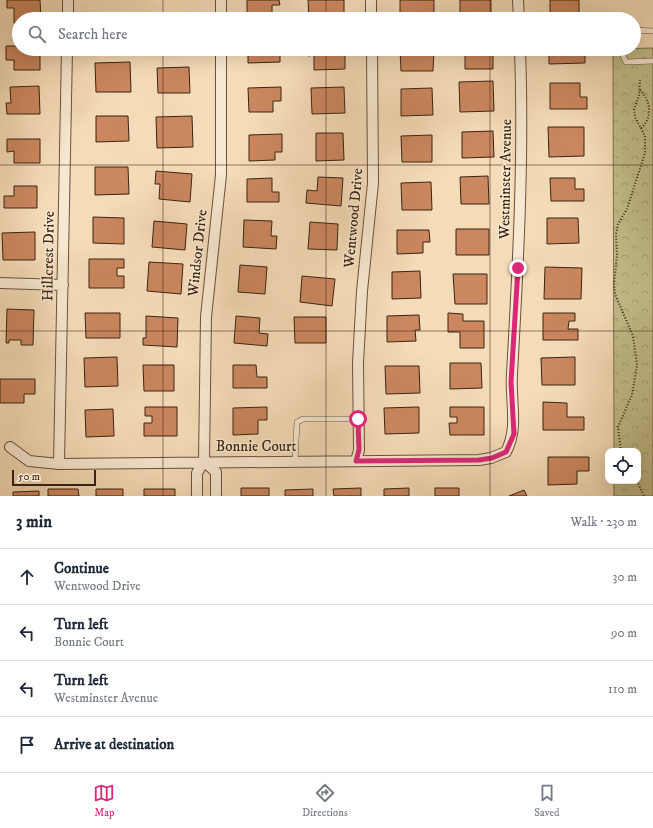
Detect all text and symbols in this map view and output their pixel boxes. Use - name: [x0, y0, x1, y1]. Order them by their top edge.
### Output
- search box: [12, 12, 641, 56]
- icon: search: [26, 23, 48, 45]
- text: Search here: [58, 25, 127, 44]
- street label: Westminster Avenue: [495, 119, 516, 240]
- street label: Wentwood Drive: [340, 167, 367, 270]
- street label: Windsor Drive: [183, 209, 212, 298]
- street label: Hillcrest Drive: [38, 211, 59, 301]
- route end: [509, 259, 527, 277]
- route start: [349, 410, 367, 428]
- street label: Bonnie Court: [216, 437, 297, 456]
- map controls: [605, 448, 641, 484]
- button: locate: [605, 448, 641, 484]
- scale bar: [12, 468, 96, 487]
- text: 50 m: [18, 470, 40, 484]
- text: 3 min: [16, 511, 52, 533]
- text: Walk · 230 m: [571, 514, 637, 530]
- text: Continue: [54, 559, 109, 578]
- icon: ahead: [16, 566, 38, 588]
- text: 30 m: [613, 569, 637, 585]
- text: Wentwood Drive: [54, 578, 141, 594]
- text: Turn left: [54, 615, 108, 634]
- icon: left: [16, 622, 38, 644]
- text: 90 m: [611, 625, 637, 641]
- text: Bonnie Court: [54, 634, 124, 650]
- text: Turn left: [54, 671, 108, 690]
- icon: left: [16, 678, 38, 700]
- text: 110 m: [608, 681, 637, 697]
- text: Westminster Avenue: [54, 690, 158, 706]
- icon: arrive: [16, 734, 38, 756]
- text: Arrive at destination: [54, 735, 174, 754]
- tab: Map: [93, 782, 115, 820]
- tab: Directions: [302, 782, 348, 820]
- tab: Saved: [534, 782, 560, 820]

